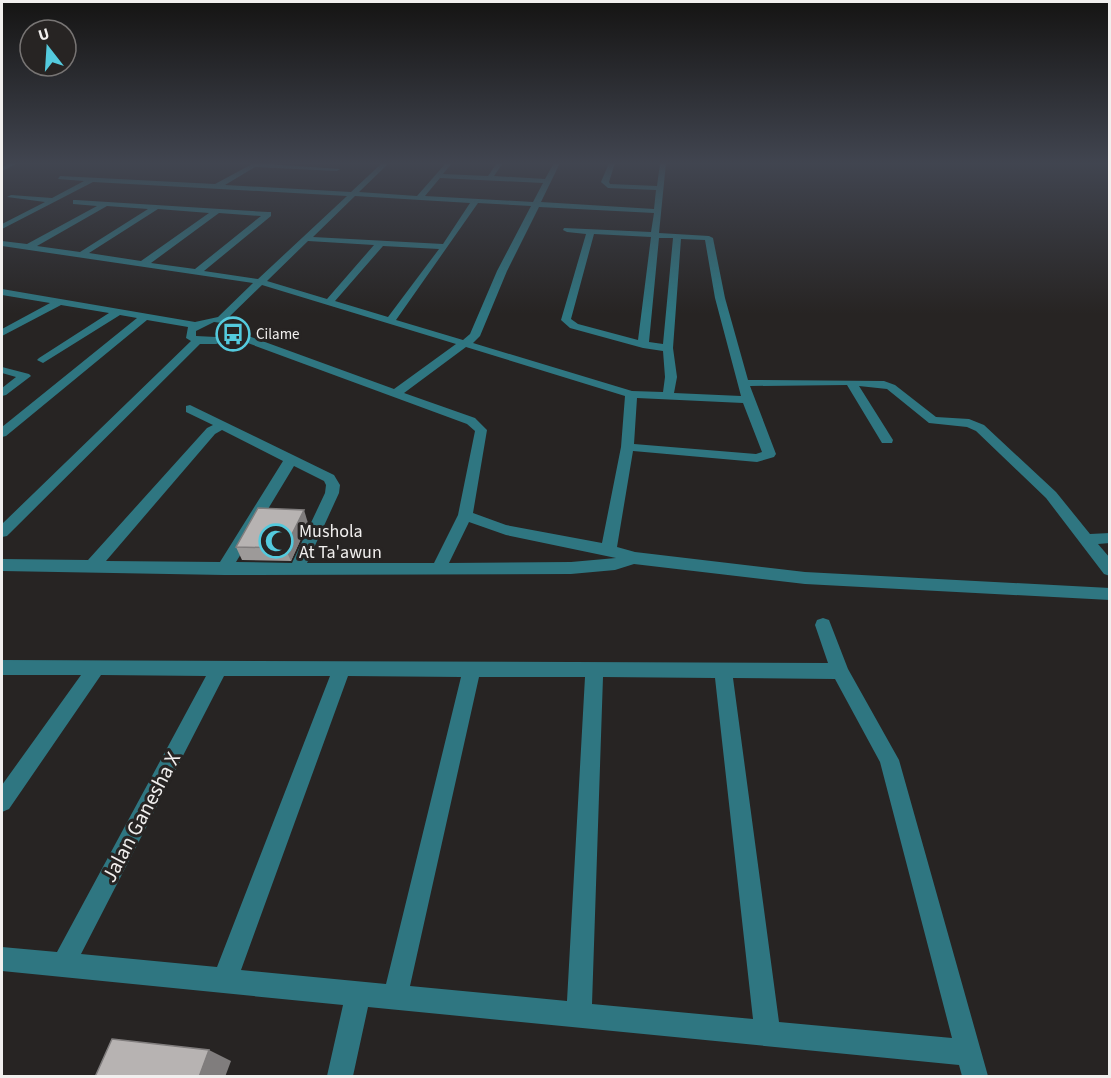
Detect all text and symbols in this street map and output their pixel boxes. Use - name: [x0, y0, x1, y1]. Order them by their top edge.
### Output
- north arrow: [18, 18, 78, 78]
- text: U: [36, 23, 52, 47]
- bus stop icon: Cilame: [215, 316, 251, 352]
- place label: Cilame: [256, 324, 300, 345]
- place label: Mushola At Ta'awun: [299, 519, 382, 565]
- mosque icon: Mushola At Ta'awun: [258, 523, 294, 559]
- street label: Jalan Ganesha X: [94, 746, 188, 887]

